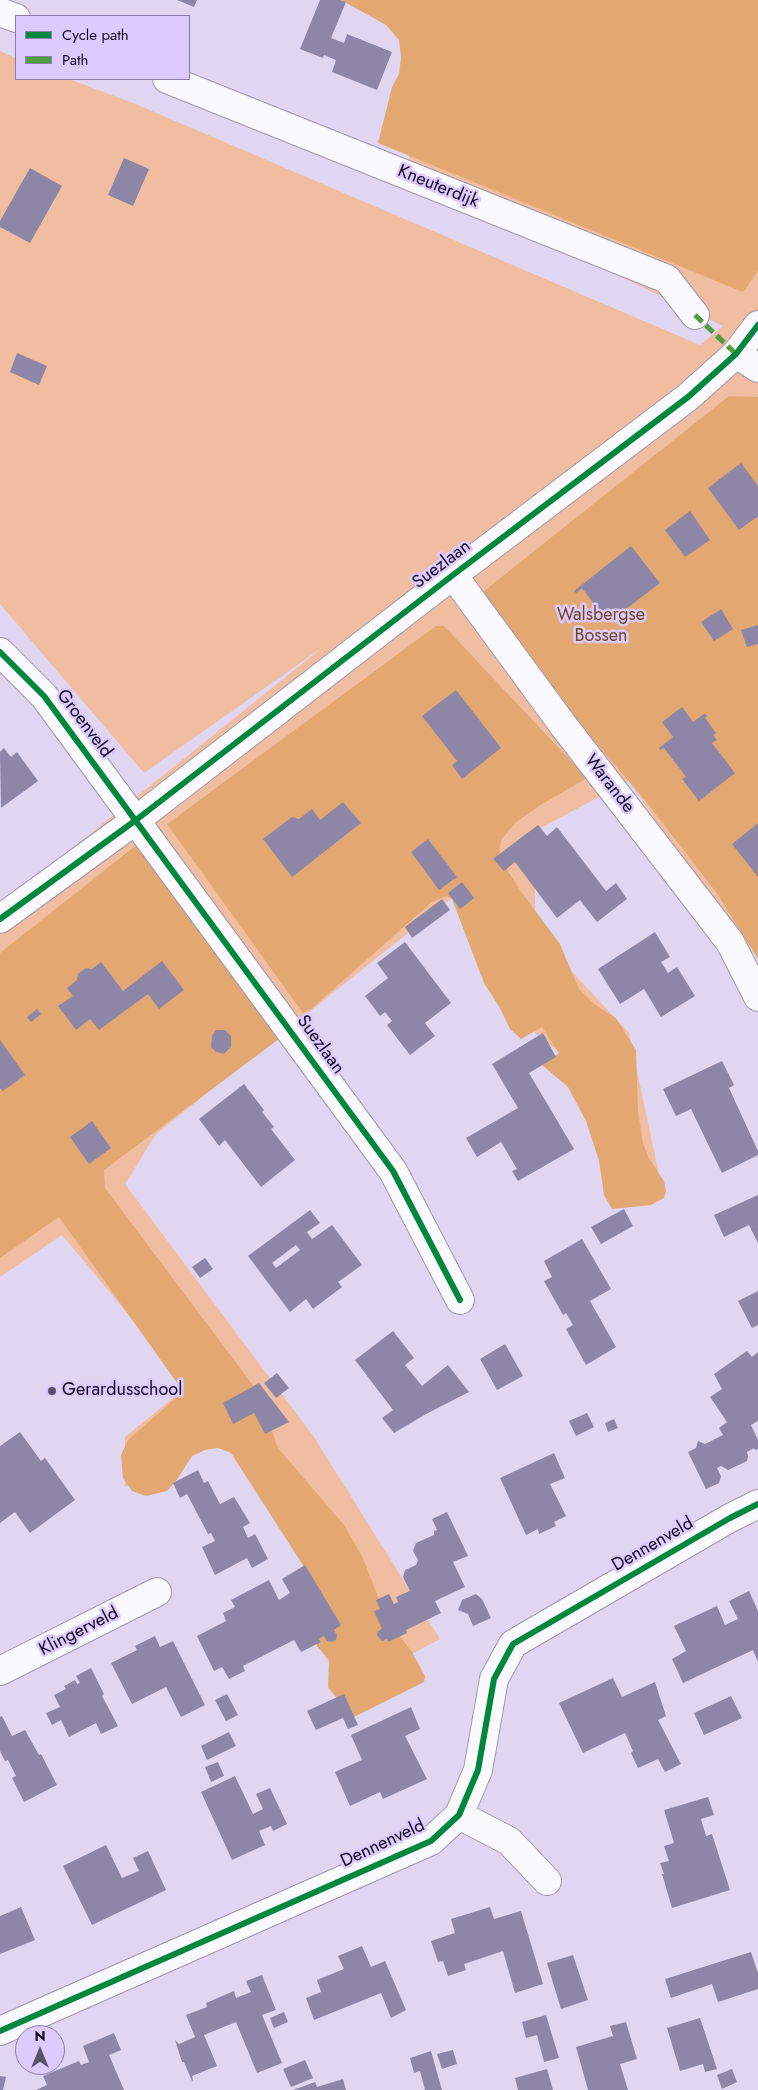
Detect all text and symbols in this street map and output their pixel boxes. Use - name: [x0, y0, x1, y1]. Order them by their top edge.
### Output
- legend: [15, 15, 190, 80]
- text: Cycle path: [62, 24, 129, 46]
- text: Path: [62, 49, 88, 71]
- street label: Kneuterdijk: [394, 161, 482, 213]
- street label: Suezlaan: [409, 536, 475, 594]
- park label: Walsbergse Bossen: [557, 605, 645, 648]
- street label: Groenveld: [51, 686, 117, 762]
- street label: Warande: [579, 750, 639, 818]
- street label: Suezlaan: [291, 1011, 349, 1079]
- place label: Gerardusschool: [62, 1380, 182, 1402]
- marker: Gerardusschool: [46, 1385, 58, 1397]
- street label: Dennenveld: [608, 1513, 698, 1577]
- street label: Klingerveld: [36, 1603, 122, 1661]
- street label: Dennenveld: [337, 1815, 429, 1873]
- north arrow: [15, 2025, 65, 2075]
- text: N: [34, 2026, 46, 2046]

